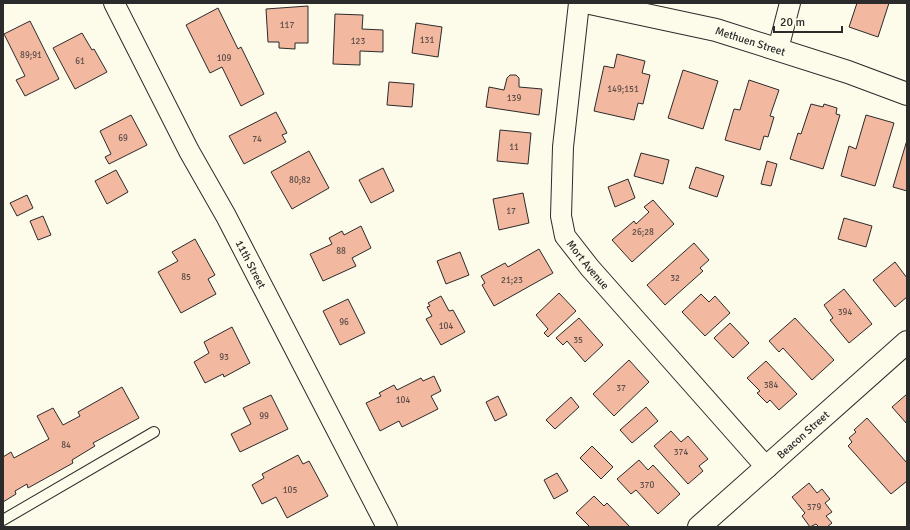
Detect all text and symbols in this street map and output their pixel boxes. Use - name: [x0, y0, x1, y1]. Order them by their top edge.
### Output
- scale bar: [774, 8, 842, 34]
- text: 20 m: [780, 15, 805, 30]
- house number: 117: [280, 20, 294, 31]
- street label: Methuen Street: [714, 24, 787, 58]
- house number: 131: [420, 35, 434, 46]
- house number: 123: [351, 36, 365, 47]
- house number: 89;91: [20, 50, 42, 61]
- house number: 109: [217, 53, 231, 64]
- house number: 61: [75, 56, 85, 67]
- house number: 149;151: [607, 84, 639, 95]
- house number: 139: [507, 93, 521, 104]
- house number: 69: [118, 133, 128, 144]
- house number: 74: [252, 134, 262, 145]
- house number: 11: [509, 142, 519, 153]
- house number: 80;82: [289, 175, 311, 186]
- house number: 17: [506, 206, 516, 217]
- house number: 26;28: [632, 227, 654, 238]
- street label: Mort Avenue: [564, 237, 612, 292]
- street label: 11th Street: [233, 238, 269, 291]
- house number: 88: [336, 246, 346, 257]
- house number: 85: [181, 272, 191, 283]
- house number: 32: [670, 273, 680, 284]
- house number: 21;23: [501, 275, 523, 286]
- house number: 394: [838, 307, 852, 318]
- house number: 96: [339, 317, 349, 328]
- house number: 104: [439, 321, 453, 332]
- house number: 35: [573, 335, 583, 346]
- house number: 93: [219, 352, 229, 363]
- house number: 384: [764, 380, 778, 391]
- house number: 37: [616, 383, 626, 394]
- house number: 104: [396, 395, 410, 406]
- street label: Beacon Street: [774, 408, 832, 461]
- house number: 99: [259, 411, 269, 422]
- house number: 84: [61, 440, 71, 451]
- house number: 374: [674, 447, 688, 458]
- house number: 370: [640, 480, 654, 491]
- house number: 105: [283, 485, 297, 496]
- house number: 379: [807, 502, 821, 513]

